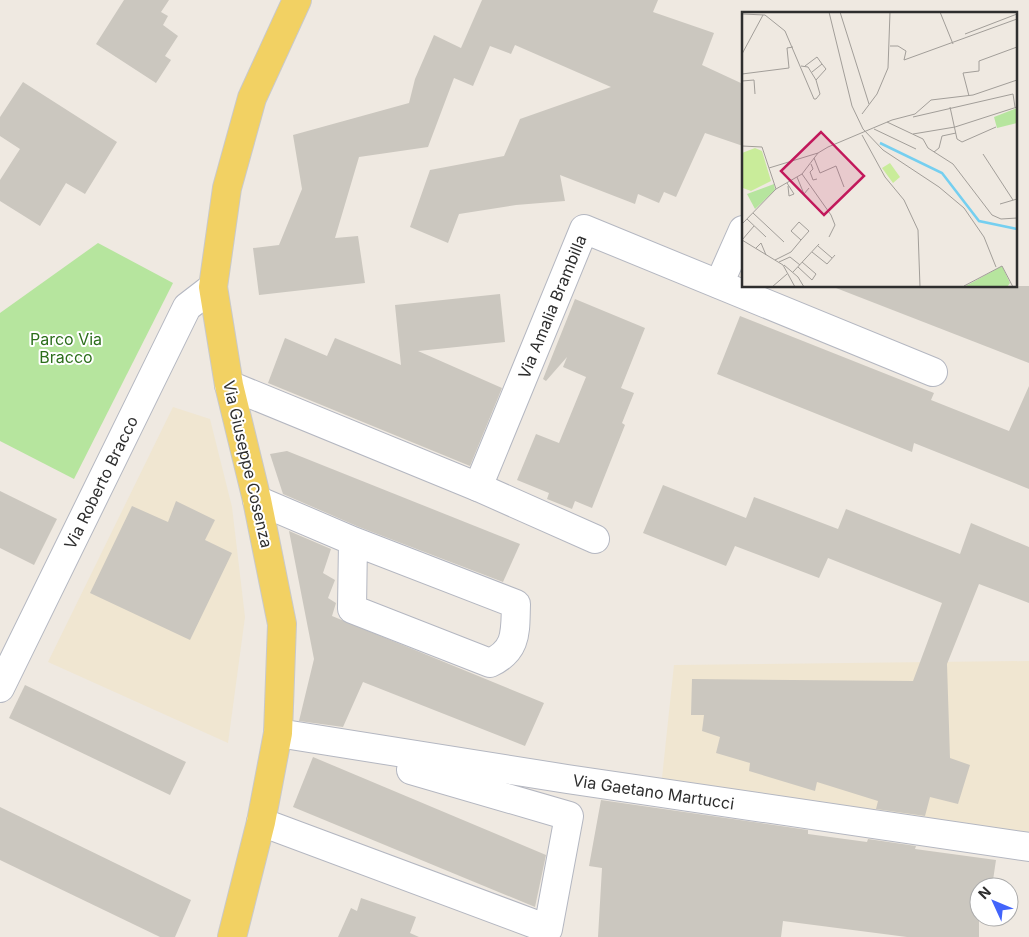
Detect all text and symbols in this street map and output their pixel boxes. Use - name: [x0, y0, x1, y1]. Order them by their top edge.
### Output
- inset map: [742, 12, 1016, 288]
- street label: Via Amalia Brambilla: [514, 232, 591, 382]
- park label: Parco Via Bracco: [30, 329, 102, 367]
- street label: Via Giuseppe Cosenza: [219, 378, 277, 550]
- street label: Via Roberto Bracco: [60, 412, 142, 552]
- street label: Via Gaetano Martucci: [571, 770, 736, 813]
- north arrow: [969, 877, 1019, 927]
- text: N: [974, 883, 994, 902]

